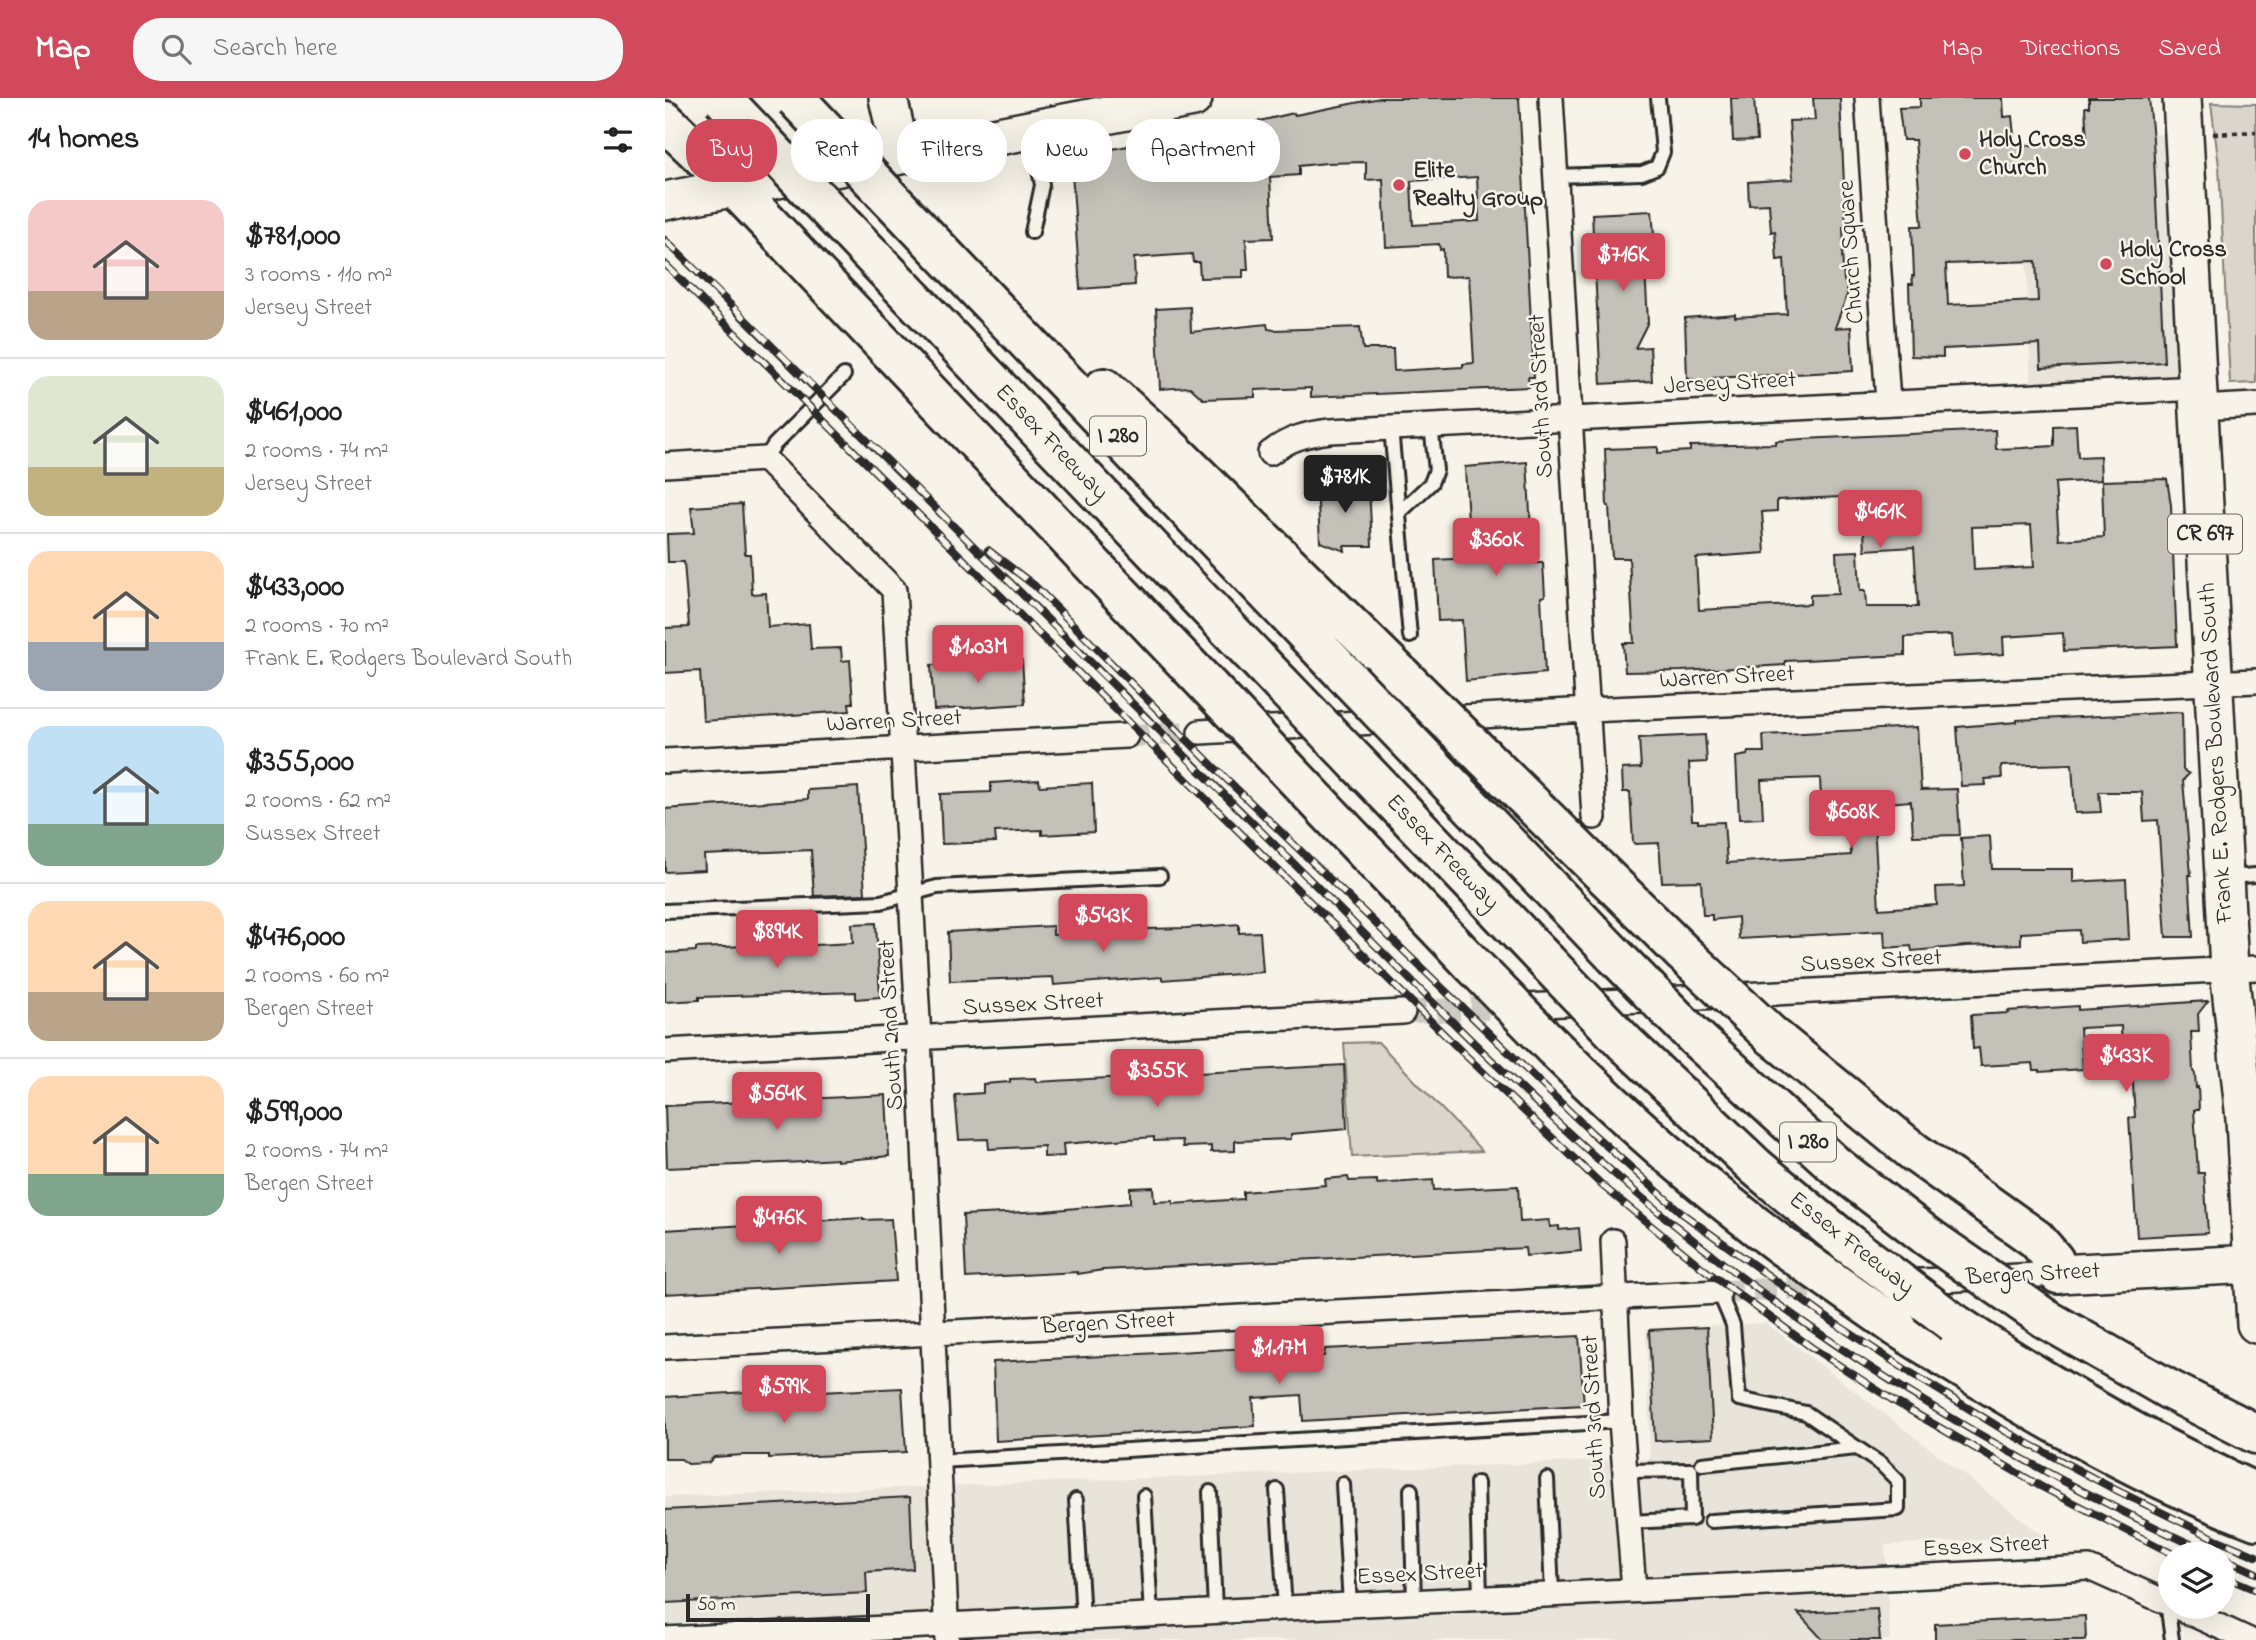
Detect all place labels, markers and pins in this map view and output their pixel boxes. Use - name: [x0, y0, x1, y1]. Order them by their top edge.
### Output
- place label: Holy Cross Church: [1979, 123, 2086, 186]
- marker: Holy Cross Church: [1957, 146, 1973, 162]
- place label: Elite Realty Group: [1413, 154, 1543, 218]
- marker: Elite Realty Group: [1391, 177, 1407, 193]
- place label: Holy Cross School: [2120, 233, 2227, 296]
- pin: $716K: [1574, 234, 1672, 293]
- marker: Holy Cross School: [2098, 256, 2114, 272]
- pin: $781K: [1296, 456, 1394, 515]
- pin: $461K: [1831, 490, 1929, 550]
- pin: $360K: [1447, 518, 1545, 578]
- pin: $1.03M: [921, 626, 1035, 685]
- pin: $608K: [1803, 790, 1901, 850]
- pin: $543K: [1054, 894, 1152, 954]
- pin: $894K: [728, 910, 826, 970]
- pin: $433K: [2077, 1034, 2175, 1094]
- pin: $355K: [1108, 1049, 1206, 1109]
- pin: $564K: [728, 1072, 826, 1132]
- pin: $476K: [730, 1196, 828, 1256]
- pin: $1.17M: [1222, 1326, 1336, 1386]
- pin: $599K: [735, 1366, 833, 1425]

